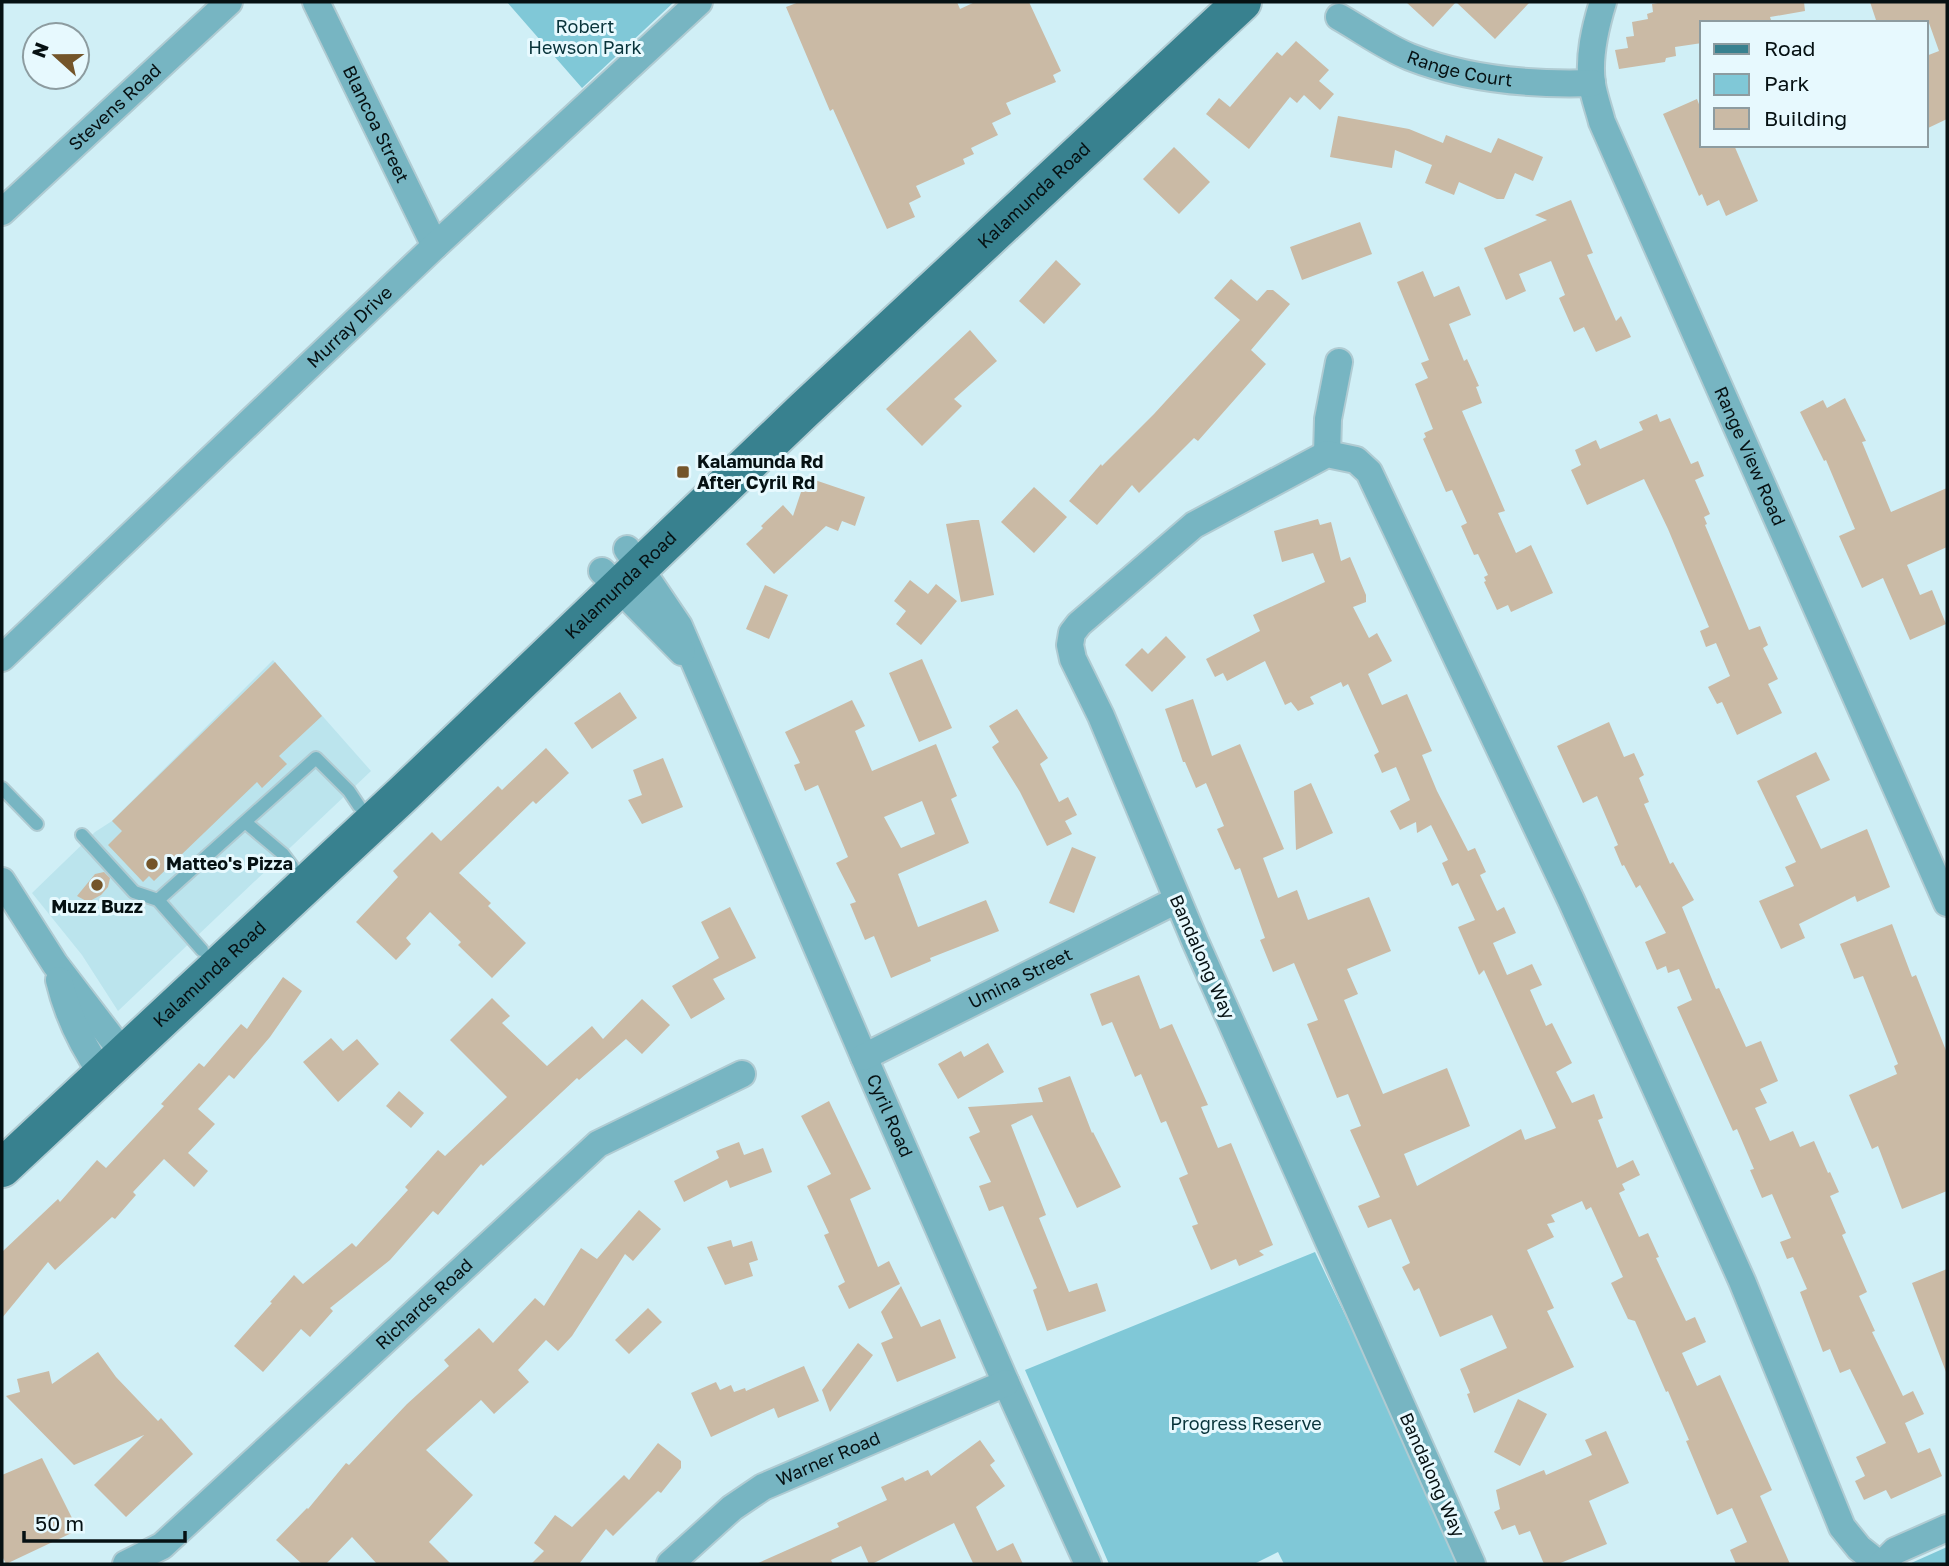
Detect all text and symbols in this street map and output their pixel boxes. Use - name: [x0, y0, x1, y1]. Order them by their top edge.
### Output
- park label: Robert Hewson Park: [528, 15, 642, 58]
- north arrow: [21, 21, 91, 91]
- legend: [1700, 21, 1928, 147]
- text: Road: [1764, 35, 1815, 61]
- text: N: [26, 39, 53, 61]
- street label: Range Court: [1404, 45, 1514, 90]
- street label: Stevens Road: [64, 59, 165, 155]
- street label: Blancoa Street: [339, 62, 414, 186]
- text: Park: [1764, 70, 1810, 96]
- text: Building: [1764, 105, 1847, 131]
- street label: Kalamunda Road: [972, 137, 1094, 253]
- street label: Murray Drive: [302, 281, 396, 372]
- street label: Range View Road: [1710, 383, 1791, 529]
- place label: Kalamunda Rd After Cyril Rd: [697, 450, 823, 493]
- marker: Kalamunda Rd After Cyril Rd: [675, 464, 691, 480]
- street label: Kalamunda Road: [560, 526, 681, 643]
- place label: Matteo's Pizza: [166, 852, 293, 874]
- marker: Matteo's Pizza: [144, 856, 160, 872]
- marker: Muzz Buzz: [89, 877, 105, 893]
- street label: Bandalong Way: [1166, 891, 1240, 1022]
- place label: Muzz Buzz: [51, 895, 143, 917]
- street label: Kalamunda Road: [148, 916, 270, 1031]
- street label: Umina Street: [965, 942, 1075, 1013]
- street label: Cyril Road: [863, 1070, 918, 1160]
- street label: Richards Road: [370, 1253, 477, 1354]
- street label: Bandalong Way: [1396, 1409, 1470, 1540]
- park label: Progress Reserve: [1170, 1412, 1322, 1434]
- street label: Warner Road: [773, 1426, 883, 1490]
- scale bar: [24, 1500, 186, 1544]
- text: 50 m: [35, 1510, 84, 1536]

